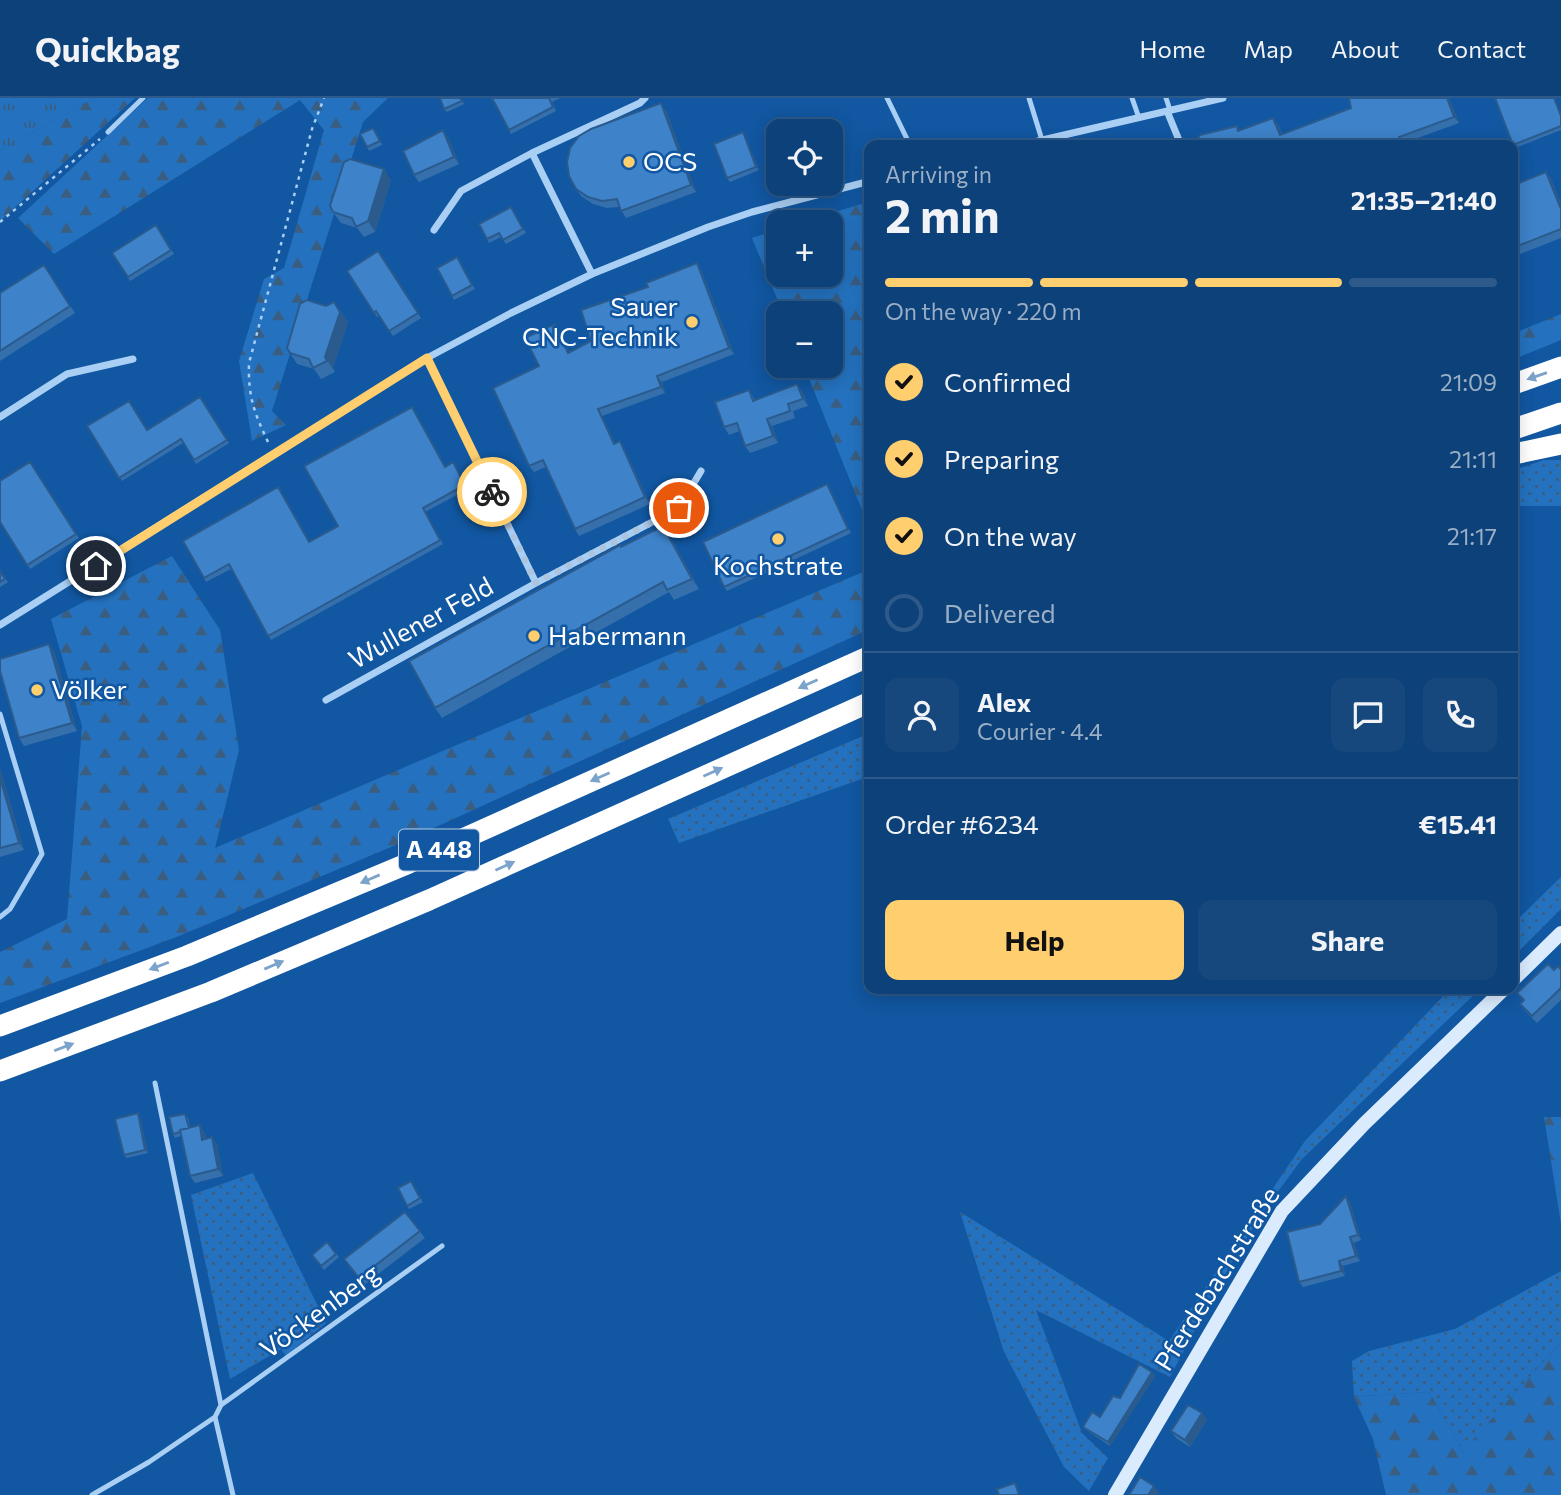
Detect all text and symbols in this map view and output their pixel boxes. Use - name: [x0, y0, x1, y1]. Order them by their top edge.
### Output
- text: Quickbag: [35, 28, 180, 69]
- text: Home: [1140, 34, 1206, 63]
- text: Map: [1244, 34, 1293, 63]
- text: About: [1331, 34, 1399, 63]
- text: Contact: [1437, 34, 1526, 63]
- map controls: [766, 119, 843, 378]
- button: locate: [766, 119, 843, 196]
- place label: OCS: [643, 145, 697, 176]
- marker: OCS: [621, 154, 637, 170]
- text: Arriving in: [885, 160, 992, 188]
- text: 21:35–21:40: [1351, 184, 1497, 215]
- text: 2 min: [885, 186, 1000, 242]
- button: +: [766, 210, 843, 287]
- place label: Sauer CNC-Technik: [522, 290, 678, 351]
- text: On the way · 220 m: [885, 297, 1082, 325]
- button: −: [766, 301, 843, 378]
- marker: Sauer CNC-Technik: [684, 314, 700, 330]
- icon: check: [885, 363, 923, 401]
- text: Confirmed: [944, 366, 1071, 397]
- text: 21:09: [1440, 368, 1497, 396]
- one-way arrow: [1527, 371, 1548, 382]
- icon: check: [885, 440, 923, 478]
- text: Preparing: [944, 443, 1059, 474]
- text: 21:11: [1449, 445, 1497, 473]
- courier: [457, 457, 527, 527]
- icon: bike: [473, 473, 511, 511]
- pin: [649, 478, 709, 538]
- icon: bag: [660, 489, 698, 527]
- icon: check: [885, 517, 923, 555]
- text: On the way: [944, 520, 1077, 551]
- text: 21:17: [1447, 522, 1497, 550]
- marker: Kochstrate: [770, 531, 786, 547]
- pin: [66, 536, 126, 596]
- icon: home: [77, 547, 115, 585]
- place label: Kochstrate: [713, 549, 843, 580]
- street label: Wullener Feld: [343, 569, 498, 674]
- text: Delivered: [944, 597, 1055, 628]
- place label: Habermann: [548, 619, 687, 650]
- marker: Habermann: [526, 628, 542, 644]
- place label: Völker: [51, 673, 127, 704]
- button: person: [885, 678, 959, 752]
- button: chat: [1331, 678, 1405, 752]
- button: phone: [1423, 678, 1497, 752]
- one-way arrow: [797, 679, 818, 690]
- marker: Völker: [29, 682, 45, 698]
- text: Alex: [977, 686, 1031, 717]
- text: Courier · 4.4: [977, 717, 1103, 745]
- one-way arrow: [703, 766, 723, 778]
- one-way arrow: [590, 771, 610, 783]
- text: Order #6234: [885, 808, 1039, 839]
- text: €15.41: [1419, 808, 1497, 839]
- road number: A 448: [399, 830, 479, 870]
- one-way arrow: [495, 860, 515, 871]
- one-way arrow: [359, 874, 380, 885]
- button: Help: [885, 900, 1184, 980]
- button: Share: [1198, 900, 1497, 980]
- one-way arrow: [263, 959, 284, 970]
- one-way arrow: [149, 961, 170, 972]
- one-way arrow: [53, 1041, 74, 1052]
- street label: Pferdebachstraße: [1147, 1181, 1285, 1376]
- street label: Vöckenberg: [253, 1256, 385, 1364]

